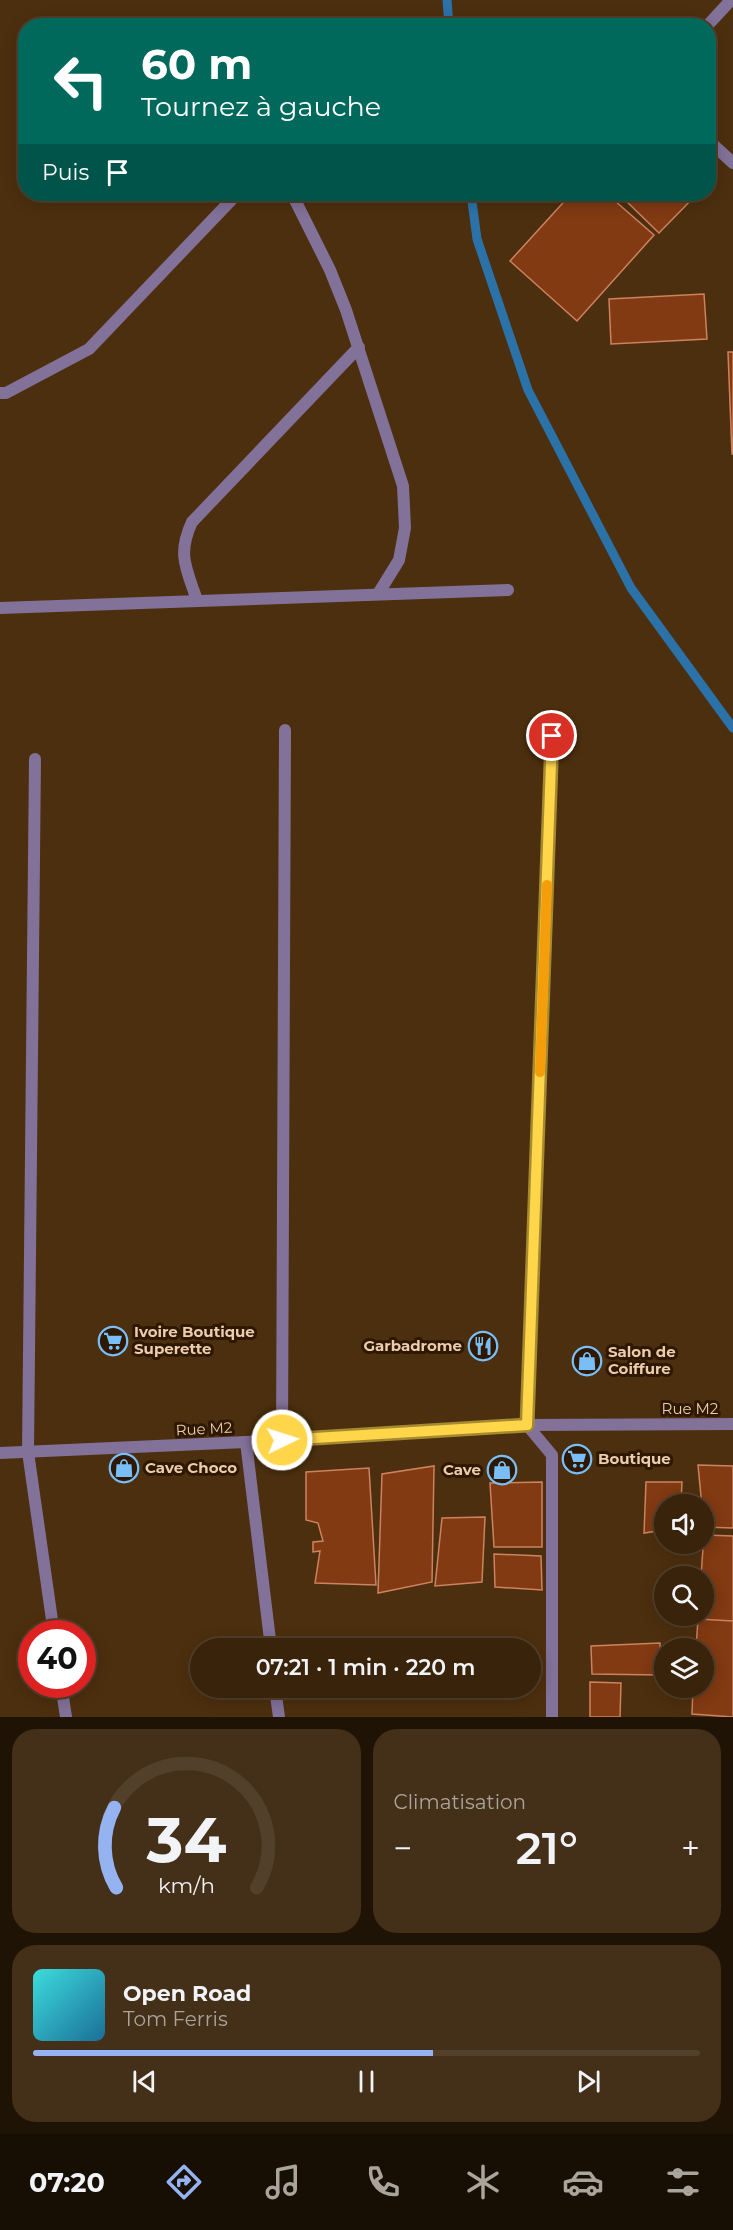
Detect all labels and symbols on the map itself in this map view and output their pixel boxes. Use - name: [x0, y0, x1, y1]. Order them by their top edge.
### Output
- pin: [526, 710, 577, 761]
- place label: Ivoire Boutique Superette: [134, 1322, 255, 1358]
- supermarket icon: Ivoire Boutique Superette: [97, 1325, 129, 1357]
- restaurant icon: Garbadrome: [467, 1330, 499, 1362]
- place label: Garbadrome: [363, 1336, 462, 1355]
- place label: Salon de Coiffure: [608, 1342, 676, 1378]
- shop icon: Salon de Coiffure: [571, 1345, 603, 1377]
- street label: Rue M2: [662, 1399, 718, 1418]
- position arrow: [250, 1408, 314, 1472]
- street label: Rue M2: [175, 1418, 233, 1439]
- supermarket icon: Boutique: [561, 1443, 593, 1475]
- place label: Boutique: [598, 1449, 671, 1468]
- shop icon: Cave Choco: [108, 1452, 140, 1484]
- shop icon: Cave: [486, 1454, 518, 1486]
- place label: Cave Choco: [145, 1458, 237, 1477]
- place label: Cave: [443, 1460, 481, 1479]
- speed limit sign: 40: [18, 1620, 96, 1698]

